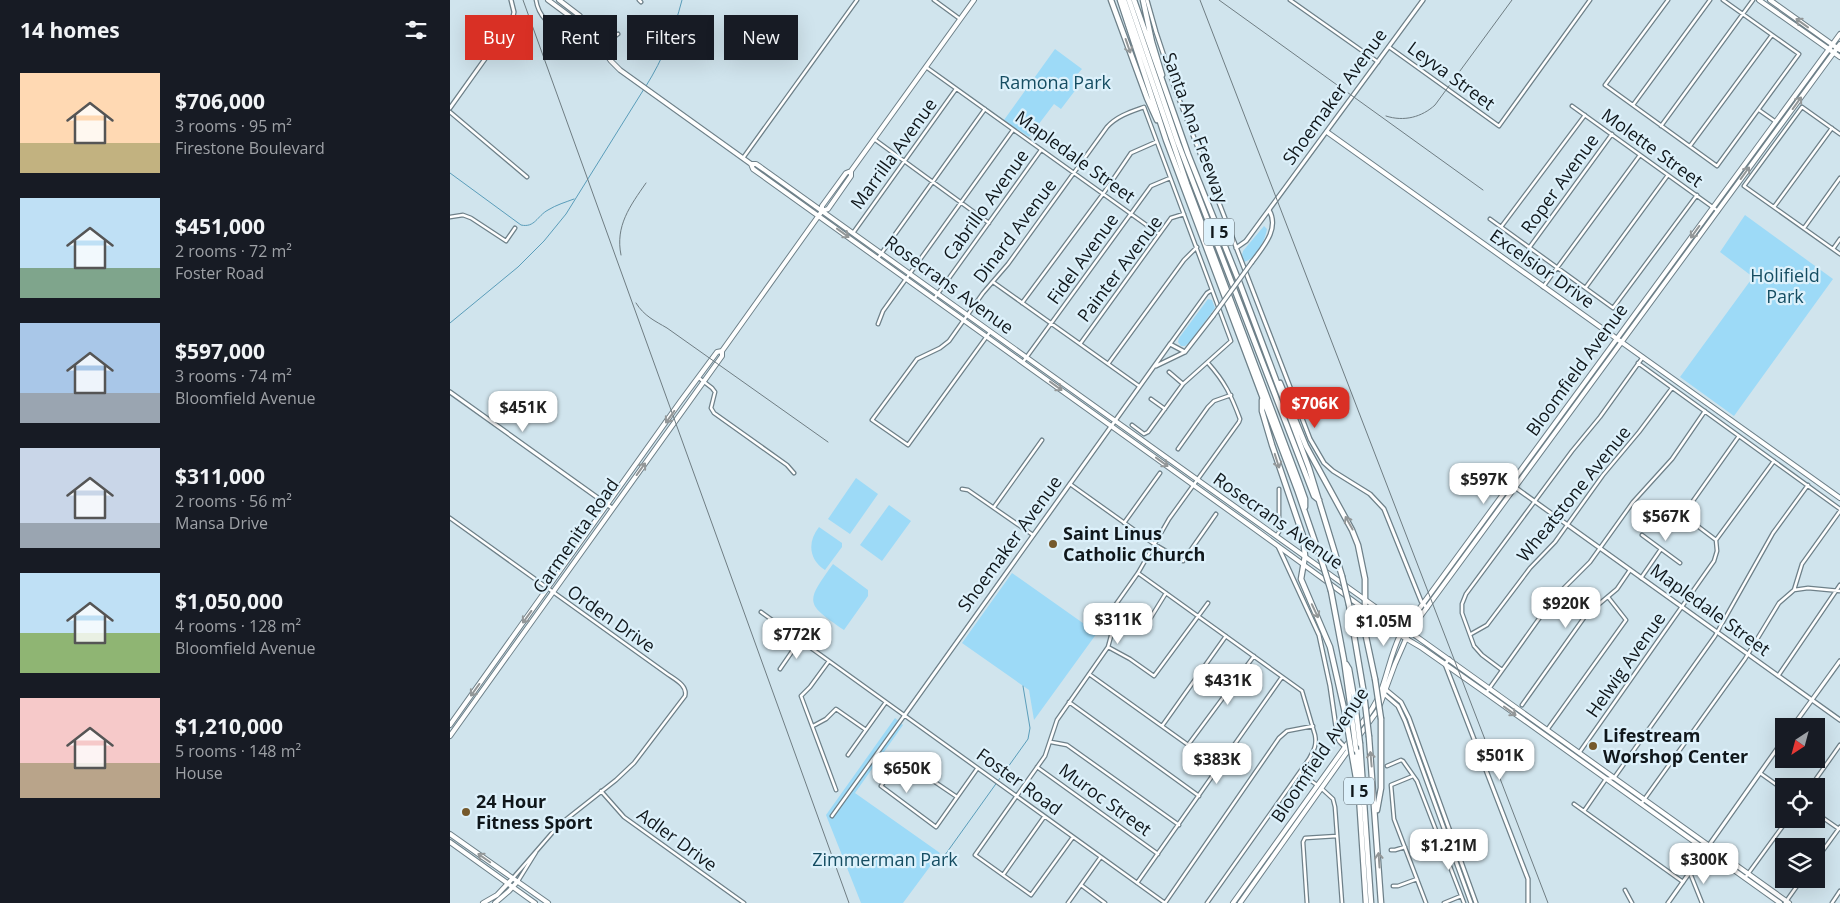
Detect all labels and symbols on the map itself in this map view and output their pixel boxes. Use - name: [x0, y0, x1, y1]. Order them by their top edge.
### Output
- one-way arrow: [1795, 18, 1809, 28]
- street label: Shoemaker Avenue: [1277, 24, 1392, 169]
- street label: Leyva Street: [1403, 35, 1500, 115]
- one-way arrow: [1124, 37, 1133, 53]
- street label: Santa Ana Freeway: [1157, 49, 1235, 207]
- park label: Ramona Park: [999, 70, 1112, 94]
- street label: Marrilla Avenue: [845, 93, 942, 214]
- one-way arrow: [1792, 96, 1802, 110]
- street label: Molette Street: [1597, 102, 1708, 192]
- street label: Mapledale Street: [1011, 105, 1140, 208]
- street label: Roper Avenue: [1515, 129, 1604, 238]
- street label: Cabrillo Avenue: [937, 144, 1034, 265]
- one-way arrow: [1740, 167, 1751, 180]
- street label: Dinard Avenue: [967, 174, 1061, 287]
- street label: Fidel Avenue: [1041, 208, 1123, 309]
- street label: Painter Avenue: [1071, 210, 1167, 327]
- road number: I 5: [1204, 218, 1234, 246]
- street label: Excelsior Drive: [1485, 223, 1600, 313]
- one-way arrow: [1690, 225, 1700, 239]
- one-way arrow: [836, 228, 850, 238]
- street label: Rosecrans Avenue: [880, 229, 1019, 339]
- park label: Holifield Park: [1750, 263, 1820, 308]
- street label: Bloomfield Avenue: [1520, 298, 1632, 440]
- one-way arrow: [1049, 381, 1063, 391]
- pin: $706K: [1280, 386, 1350, 429]
- pin: $451K: [488, 390, 558, 433]
- one-way arrow: [665, 410, 675, 424]
- street label: Wheatstone Avenue: [1511, 420, 1636, 566]
- one-way arrow: [1273, 452, 1283, 468]
- one-way arrow: [1155, 457, 1169, 467]
- one-way arrow: [636, 462, 646, 476]
- pin: $597K: [1449, 462, 1519, 505]
- street label: Rosecrans Avenue: [1209, 466, 1348, 574]
- street label: Shoemaker Avenue: [952, 471, 1067, 616]
- street label: Carmenita Road: [527, 473, 624, 598]
- pin: $567K: [1631, 500, 1701, 542]
- one-way arrow: [1343, 517, 1353, 531]
- place label: Saint Linus Catholic Church: [1063, 521, 1205, 566]
- marker: Saint Linus Catholic Church: [1047, 538, 1059, 550]
- street label: Mapledale Street: [1646, 558, 1775, 661]
- street label: Orden Drive: [563, 579, 660, 657]
- pin: $920K: [1531, 586, 1601, 629]
- pin: $311K: [1083, 602, 1153, 645]
- one-way arrow: [1310, 603, 1320, 618]
- pin: $1.05M: [1343, 604, 1425, 647]
- street label: Helwig Avenue: [1580, 607, 1670, 722]
- one-way arrow: [522, 610, 532, 624]
- pin: $772K: [762, 618, 832, 660]
- pin: $431K: [1193, 664, 1263, 706]
- street label: Bloomfield Avenue: [1265, 682, 1373, 827]
- one-way arrow: [470, 683, 480, 697]
- one-way arrow: [1503, 706, 1517, 716]
- north arrow: [1775, 718, 1825, 768]
- place label: Lifestream Worshop Center: [1603, 723, 1748, 768]
- pin: $501K: [1465, 738, 1535, 781]
- marker: Lifestream Worshop Center: [1587, 740, 1599, 752]
- street label: Foster Road: [972, 742, 1067, 820]
- pin: $383K: [1182, 742, 1252, 785]
- pin: $650K: [872, 752, 942, 794]
- one-way arrow: [1366, 752, 1376, 768]
- street label: Muroc Street: [1054, 757, 1157, 841]
- road number: I 5: [1344, 778, 1374, 804]
- place label: 24 Hour Fitness Sport: [476, 789, 593, 834]
- street label: Adler Drive: [633, 802, 722, 876]
- marker: 24 Hour Fitness Sport: [460, 806, 472, 818]
- pin: $1.21M: [1408, 828, 1490, 871]
- pin: $300K: [1669, 842, 1739, 885]
- park label: Zimmerman Park: [812, 847, 958, 871]
- one-way arrow: [1374, 852, 1383, 868]
- one-way arrow: [477, 853, 491, 863]

